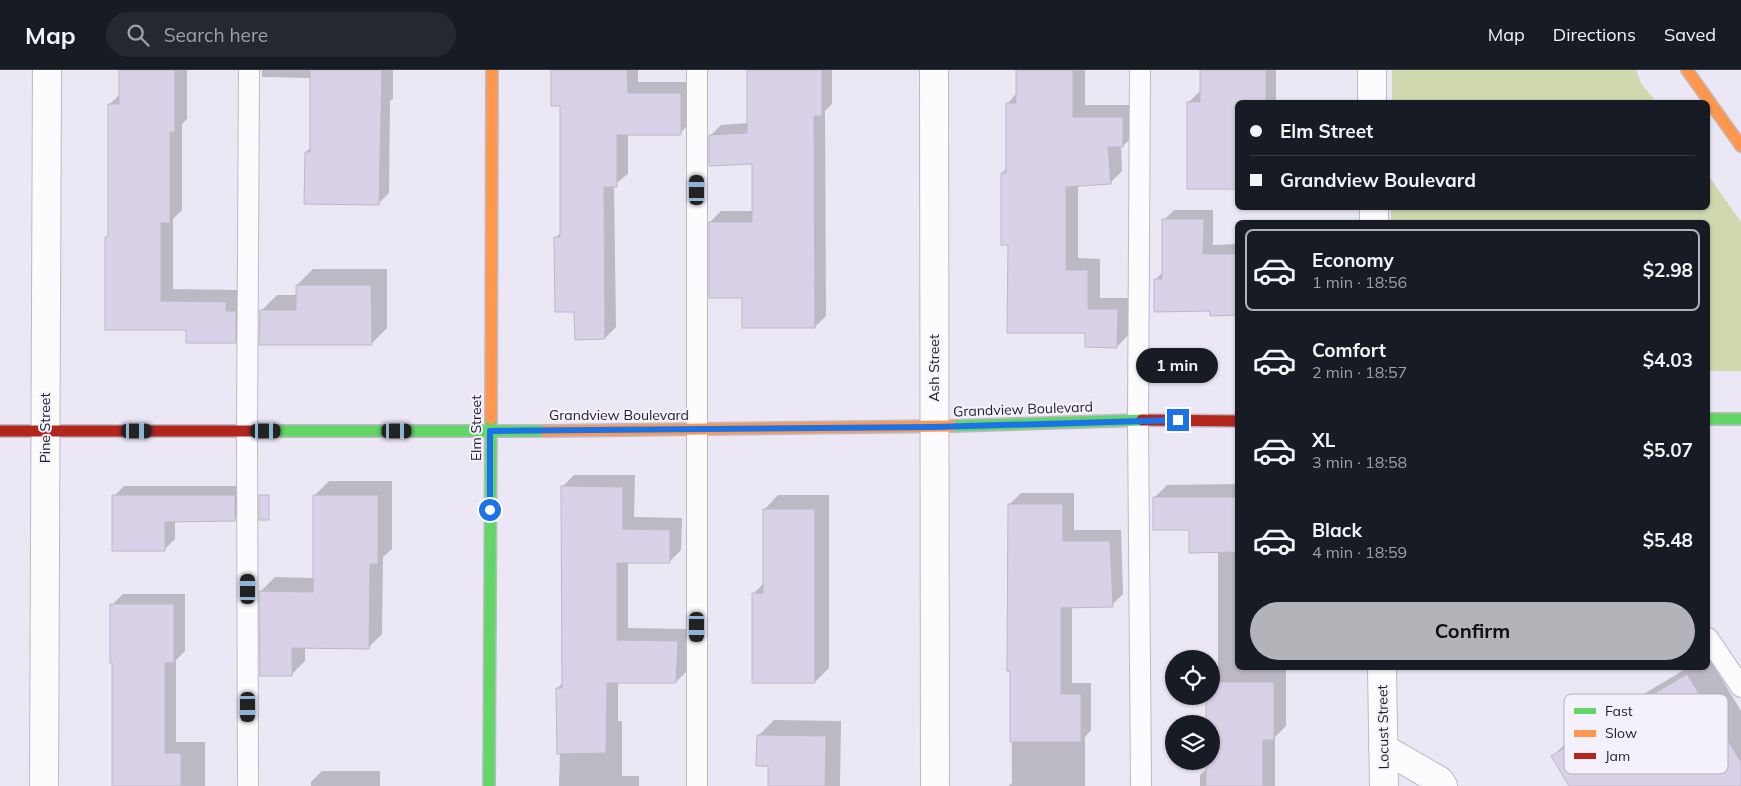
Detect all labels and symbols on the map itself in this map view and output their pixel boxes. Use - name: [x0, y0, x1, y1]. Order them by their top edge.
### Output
- car: [689, 175, 704, 205]
- street label: Ash Street: [925, 334, 943, 402]
- callout: 1 min: [1137, 348, 1219, 382]
- street label: Pine Street: [36, 393, 54, 463]
- street label: Elm Street: [467, 395, 485, 461]
- street label: Grandview Boulevard: [953, 398, 1093, 420]
- street label: Grandview Boulevard: [549, 406, 689, 424]
- route end: [1167, 409, 1189, 431]
- car: [122, 424, 152, 439]
- car: [251, 424, 281, 439]
- car: [382, 424, 412, 439]
- route start: [479, 499, 501, 521]
- car: [240, 574, 255, 604]
- car: [689, 612, 704, 642]
- street label: Locust Street: [1373, 684, 1393, 770]
- car: [240, 692, 255, 722]
- legend: [1564, 694, 1728, 774]
- text: Fast: [1605, 702, 1633, 720]
- text: Slow: [1605, 724, 1637, 742]
- text: Jam: [1605, 747, 1630, 765]

